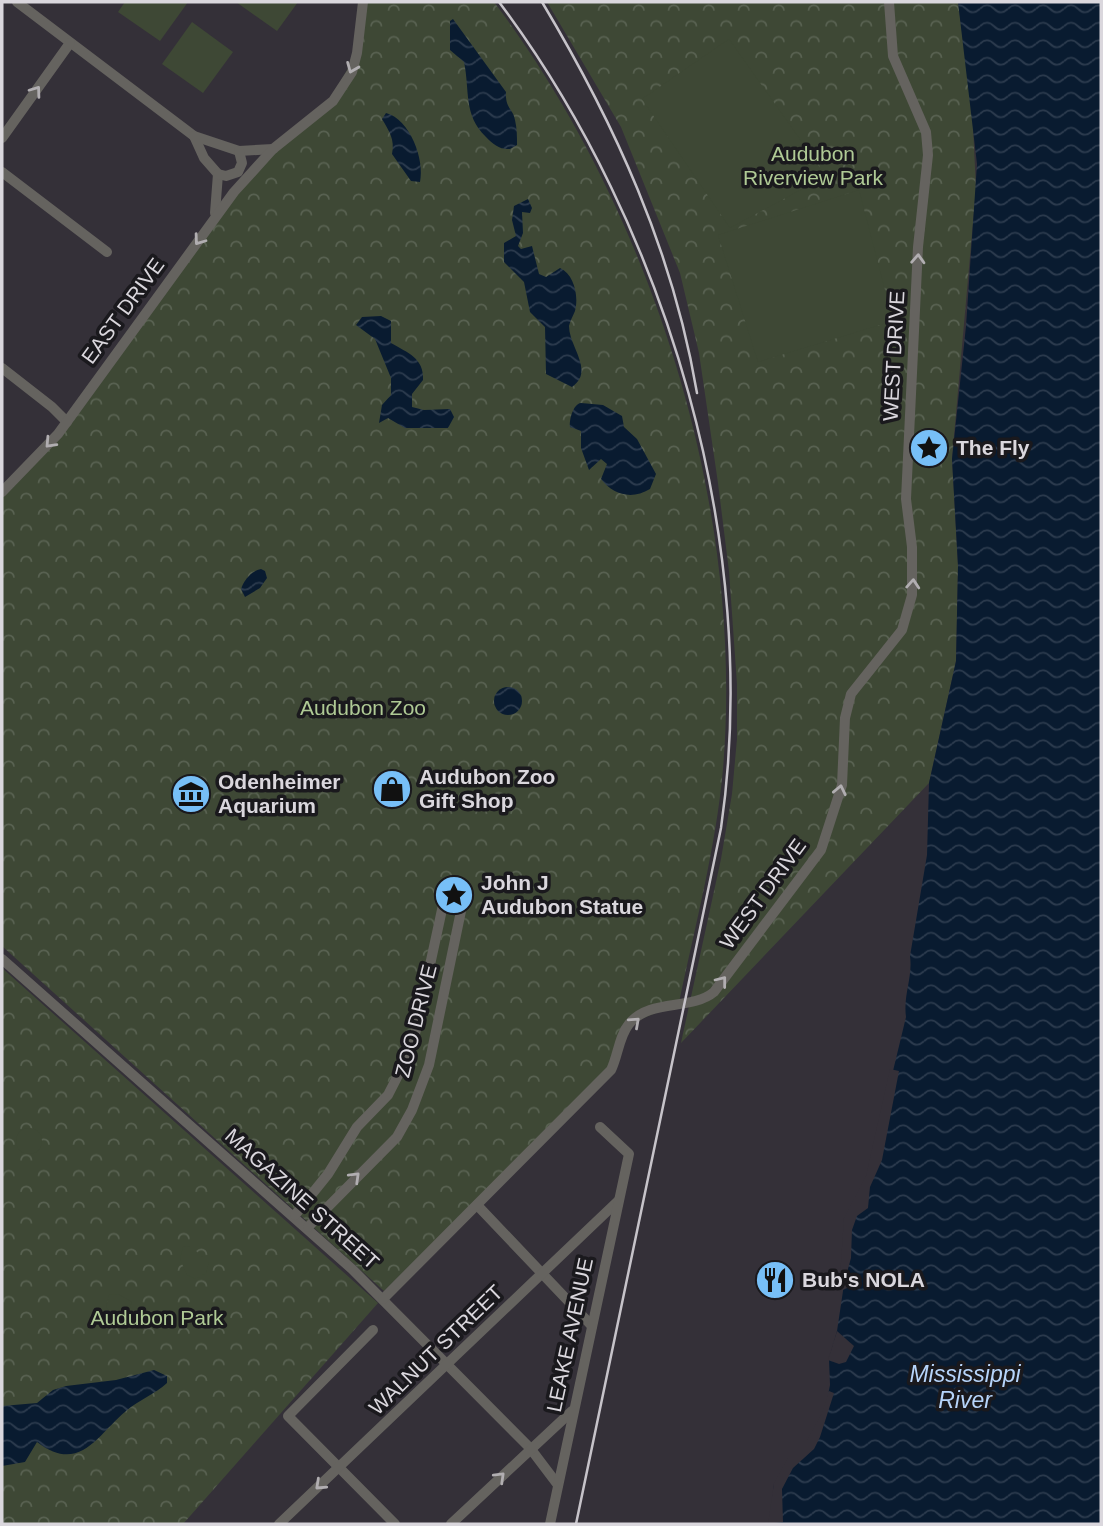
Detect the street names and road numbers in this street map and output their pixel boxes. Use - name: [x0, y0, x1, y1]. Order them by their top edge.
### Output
- street label: EAST DRIVE: [77, 254, 168, 368]
- street label: WEST DRIVE: [879, 290, 908, 422]
- street label: WEST DRIVE: [715, 834, 810, 953]
- street label: ZOO DRIVE: [390, 962, 441, 1080]
- street label: MAGAZINE STREET: [221, 1124, 384, 1274]
- street label: LEAKE AVENUE: [542, 1256, 597, 1414]
- street label: WALNUT STREET: [364, 1280, 507, 1419]

